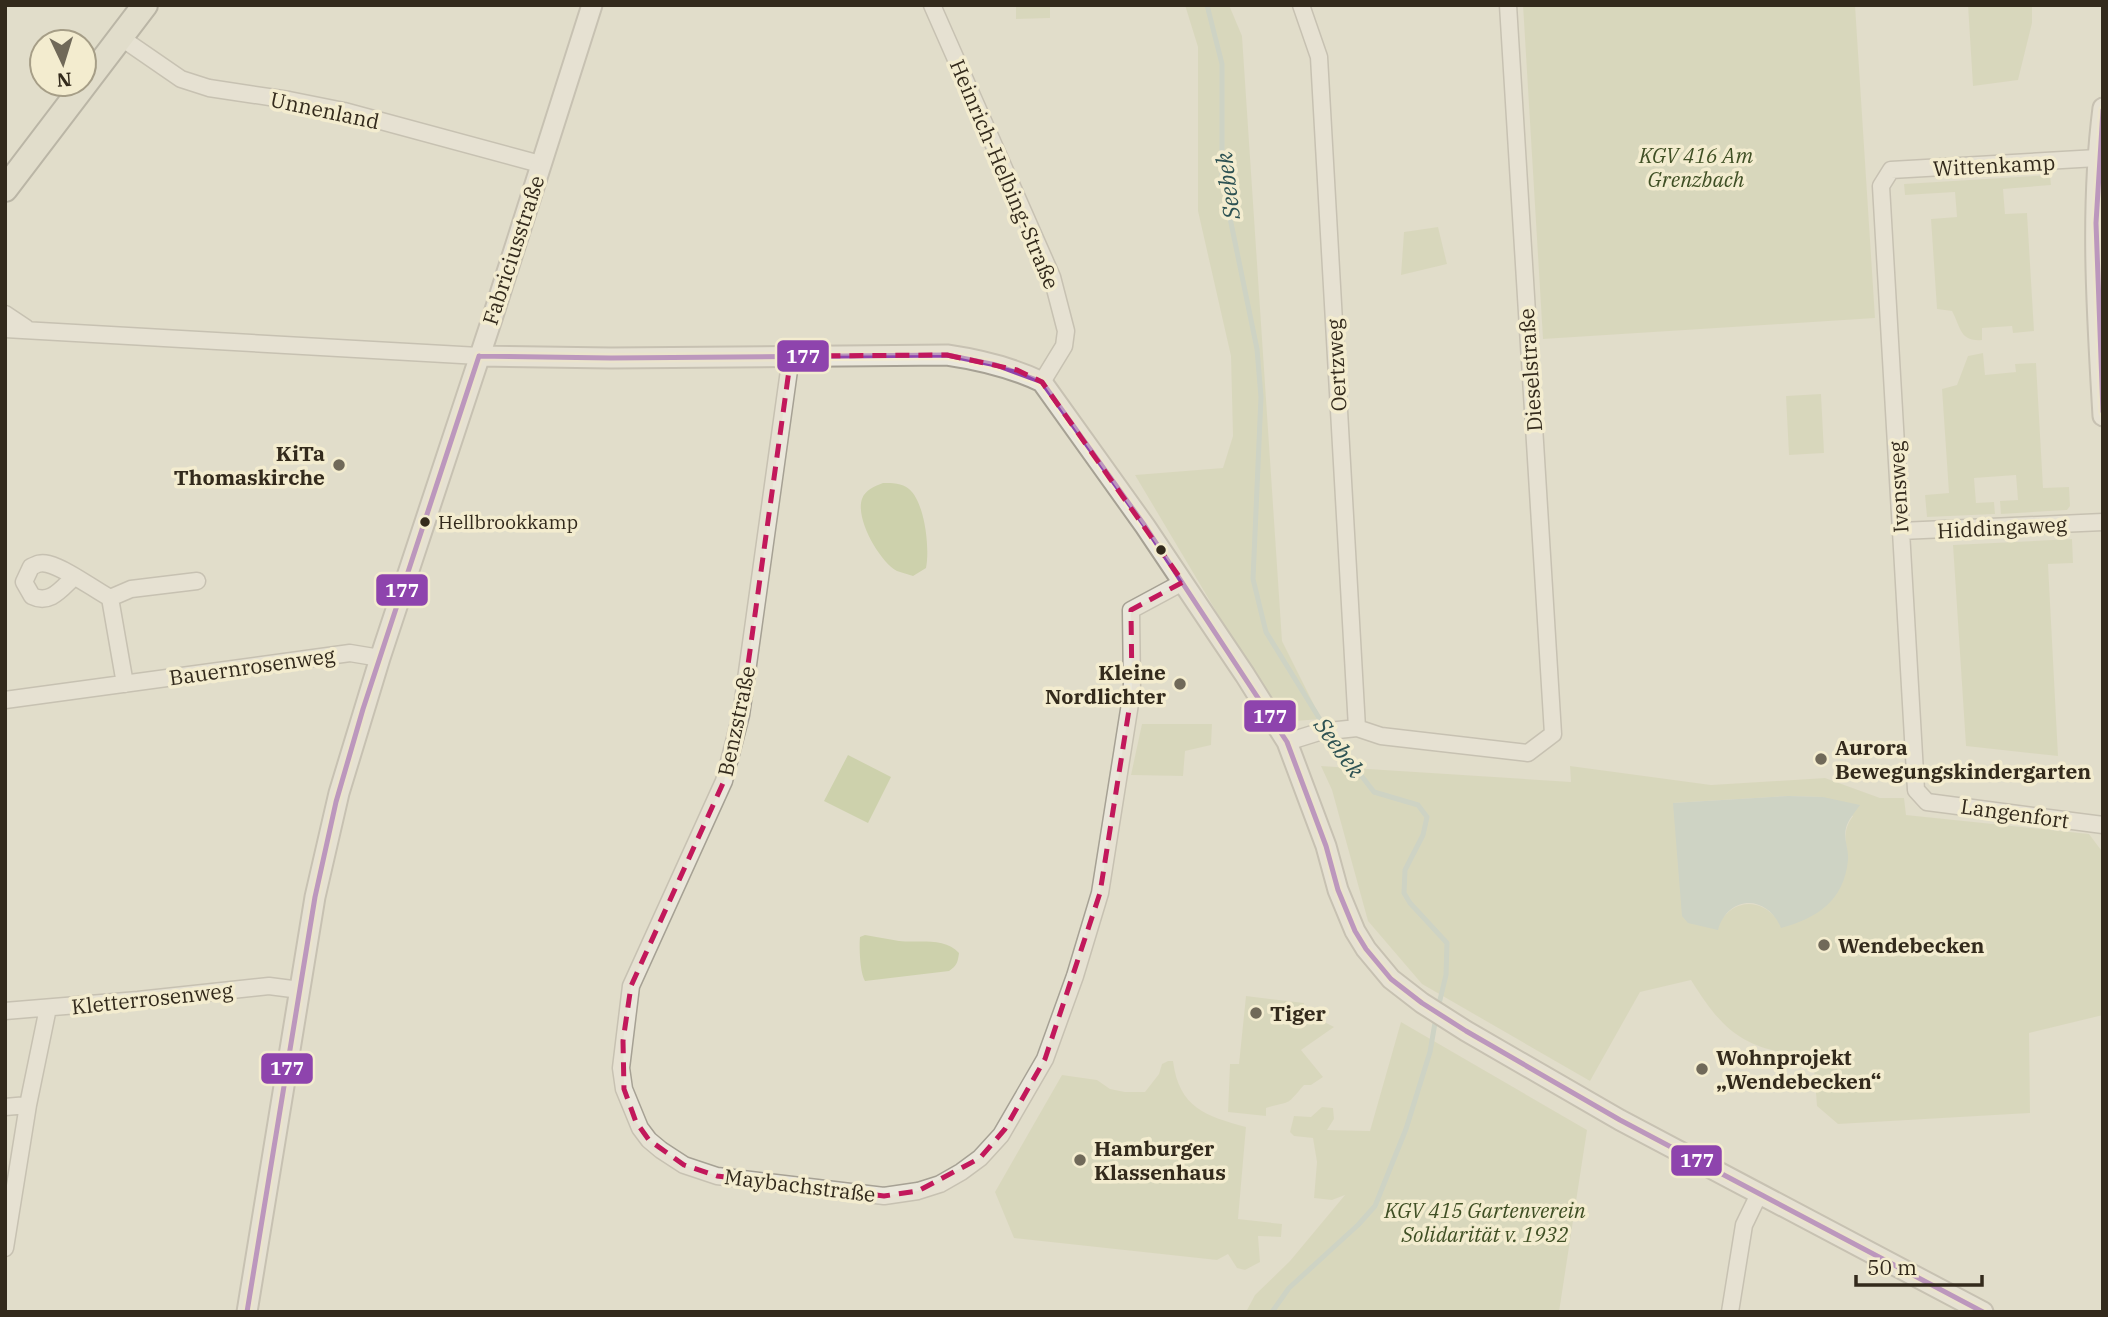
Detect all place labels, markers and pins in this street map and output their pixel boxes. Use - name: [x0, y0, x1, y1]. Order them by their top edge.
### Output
- place label: KiTa Thomaskirche: [174, 439, 325, 491]
- marker: KiTa Thomaskirche: [331, 457, 347, 473]
- place label: Hellbrookkamp: [438, 510, 578, 534]
- marker: Hellbrookkamp: [418, 515, 432, 529]
- unlabelled marker: [1154, 543, 1168, 557]
- place label: Kleine Nordlichter: [1045, 658, 1167, 710]
- marker: Kleine Nordlichter: [1172, 676, 1188, 692]
- place label: Aurora Bewegungskindergarten: [1835, 733, 2091, 785]
- marker: Aurora Bewegungskindergarten: [1813, 751, 1829, 767]
- place label: Wendebecken: [1838, 931, 1985, 959]
- marker: Wendebecken: [1816, 937, 1832, 953]
- place label: Tiger: [1270, 999, 1327, 1027]
- marker: Tiger: [1248, 1005, 1264, 1021]
- place label: Wohnprojekt „Wendebecken“: [1716, 1043, 1882, 1095]
- marker: Wohnprojekt „Wendebecken“: [1694, 1061, 1710, 1077]
- place label: Hamburger Klassenhaus: [1094, 1134, 1226, 1186]
- marker: Hamburger Klassenhaus: [1072, 1152, 1088, 1168]

